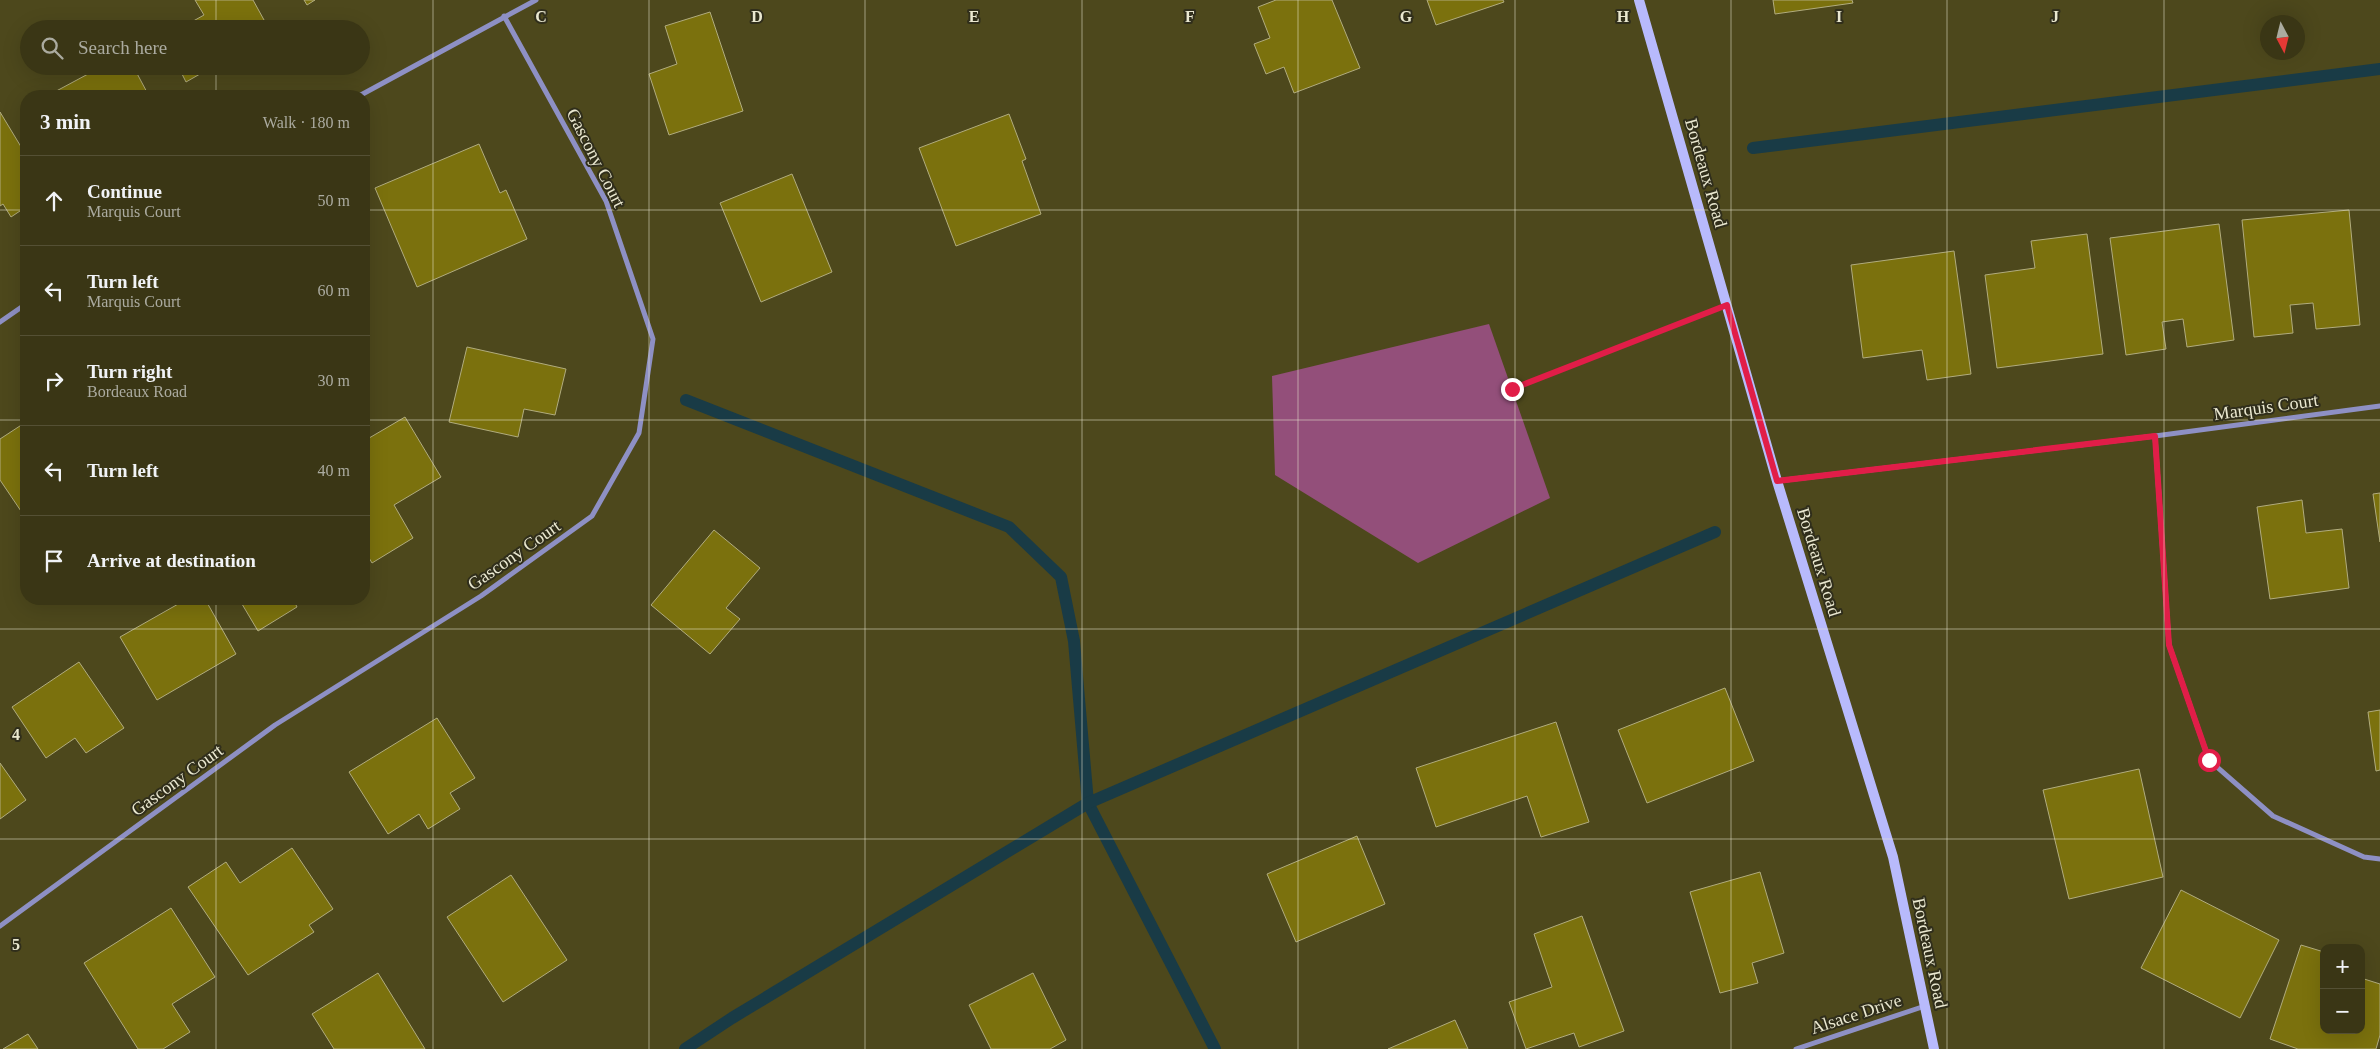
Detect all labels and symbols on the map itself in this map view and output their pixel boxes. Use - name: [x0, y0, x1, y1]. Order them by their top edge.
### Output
- text: C: [535, 8, 547, 25]
- text: D: [751, 8, 763, 25]
- text: E: [969, 8, 979, 25]
- text: F: [1185, 8, 1195, 25]
- text: G: [1400, 8, 1413, 25]
- text: H: [1617, 8, 1630, 25]
- text: I: [1836, 8, 1842, 25]
- text: J: [2051, 8, 2059, 25]
- north arrow: [2260, 15, 2305, 60]
- street label: Gascony Court: [562, 105, 630, 211]
- street label: Bordeaux Road: [1681, 116, 1731, 230]
- route end: [1501, 378, 1524, 401]
- street label: Marquis Court: [2212, 390, 2320, 424]
- street label: Bordeaux Road: [1793, 505, 1845, 619]
- street label: Gascony Court: [464, 516, 564, 594]
- text: 4: [12, 726, 20, 743]
- street label: Gascony Court: [127, 740, 227, 820]
- route start: [2198, 749, 2221, 772]
- street label: Bordeaux Road: [1909, 896, 1951, 1010]
- text: 5: [12, 936, 20, 953]
- street label: Alsace Drive: [1808, 990, 1904, 1038]

